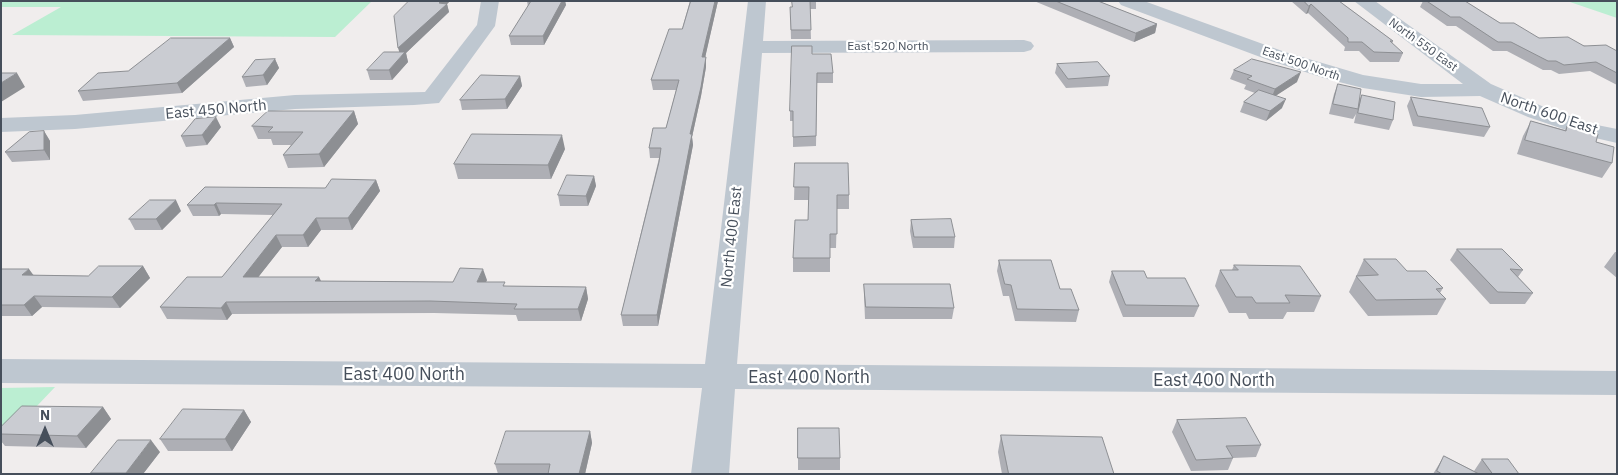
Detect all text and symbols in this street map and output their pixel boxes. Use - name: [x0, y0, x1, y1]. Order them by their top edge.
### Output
- street label: North 550 East: [1386, 15, 1460, 75]
- street label: East 520 North: [847, 40, 929, 54]
- street label: East 500 North: [1260, 44, 1342, 84]
- street label: North 600 East: [1498, 89, 1600, 139]
- street label: East 450 North: [165, 97, 267, 123]
- street label: North 400 East: [718, 186, 746, 288]
- street label: East 400 North: [343, 364, 465, 386]
- street label: East 400 North: [748, 367, 870, 389]
- street label: East 400 North: [1153, 370, 1275, 392]
- north arrow: [20, 405, 70, 455]
- text: N: [40, 406, 50, 424]

